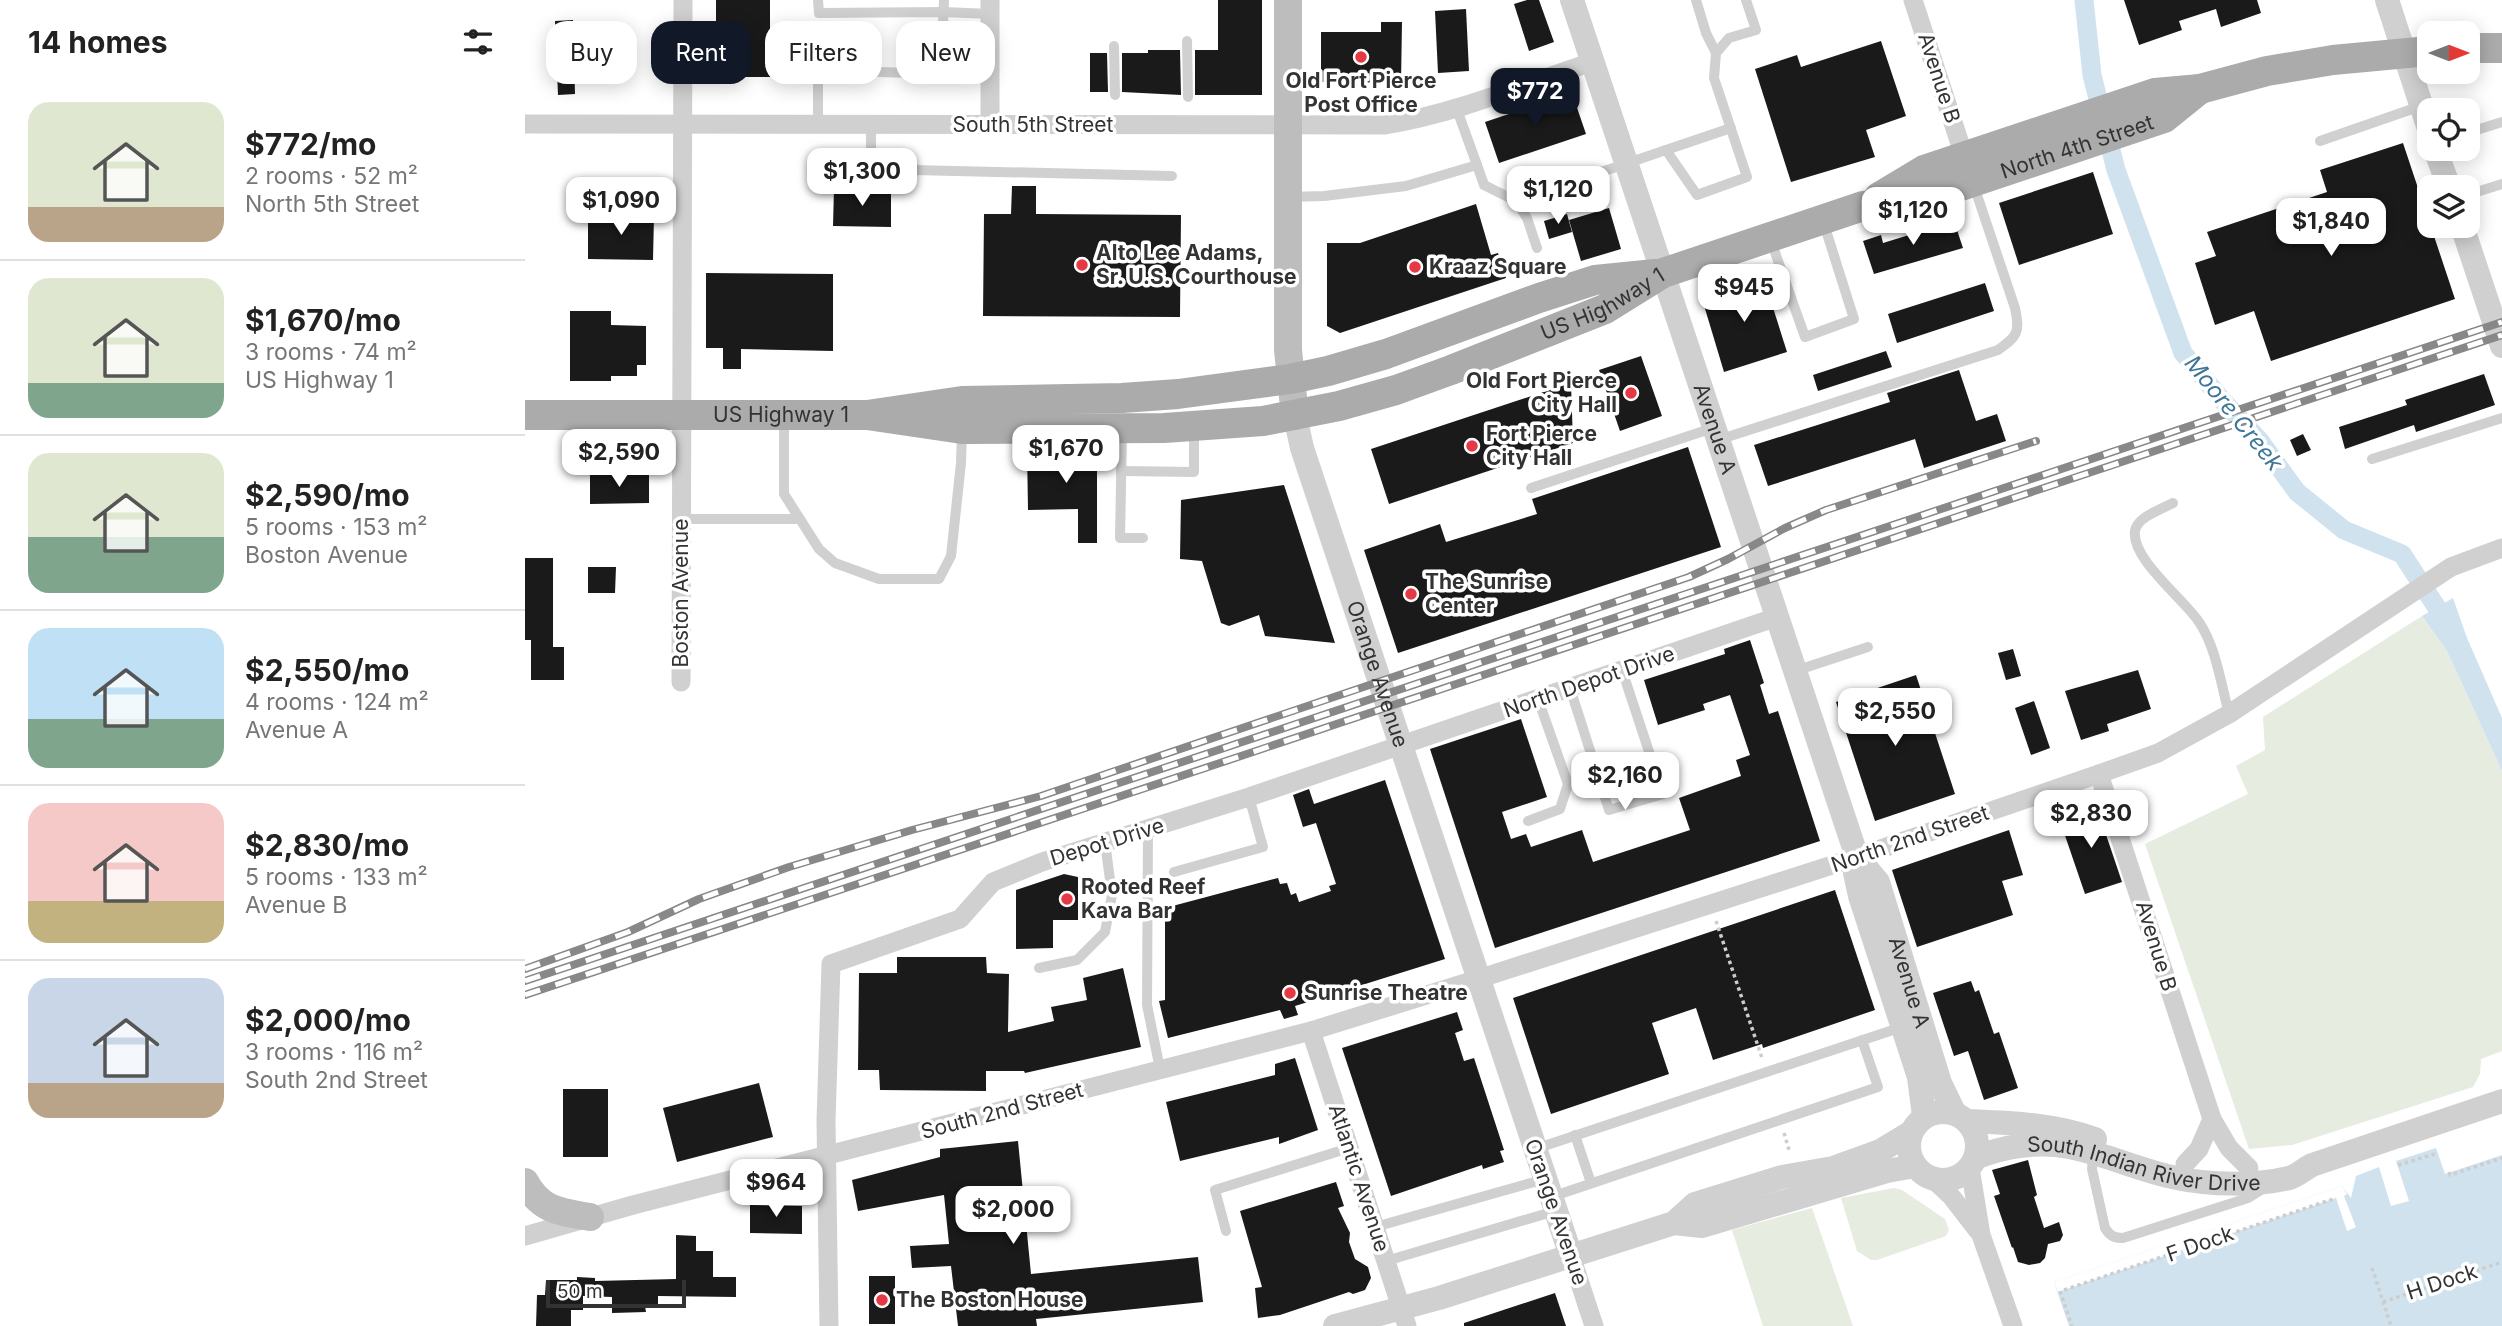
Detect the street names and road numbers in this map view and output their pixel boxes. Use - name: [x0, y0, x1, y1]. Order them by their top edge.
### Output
- street label: Avenue B: [1913, 30, 1966, 126]
- street label: North 4th Street: [1997, 109, 2157, 184]
- street label: South 5th Street: [953, 112, 1114, 137]
- street label: US Highway 1: [1537, 262, 1669, 345]
- street label: Avenue A: [1688, 380, 1742, 477]
- street label: US Highway 1: [713, 402, 849, 427]
- street label: Boston Avenue: [668, 519, 693, 667]
- street label: Orange Avenue: [1342, 597, 1414, 750]
- street label: North Depot Drive: [1500, 640, 1678, 723]
- street label: North 2nd Street: [1828, 800, 1992, 877]
- street label: Depot Drive: [1047, 812, 1167, 871]
- street label: Avenue B: [2131, 898, 2182, 994]
- street label: Avenue A: [1884, 934, 1935, 1031]
- street label: South 2nd Street: [918, 1077, 1086, 1144]
- street label: Atlantic Avenue: [1324, 1101, 1395, 1255]
- street label: South Indian River Drive: [2027, 1131, 2261, 1196]
- street label: Orange Avenue: [1520, 1135, 1593, 1288]
- street label: F Dock: [2163, 1220, 2237, 1267]
- street label: H Dock: [2403, 1258, 2481, 1305]

